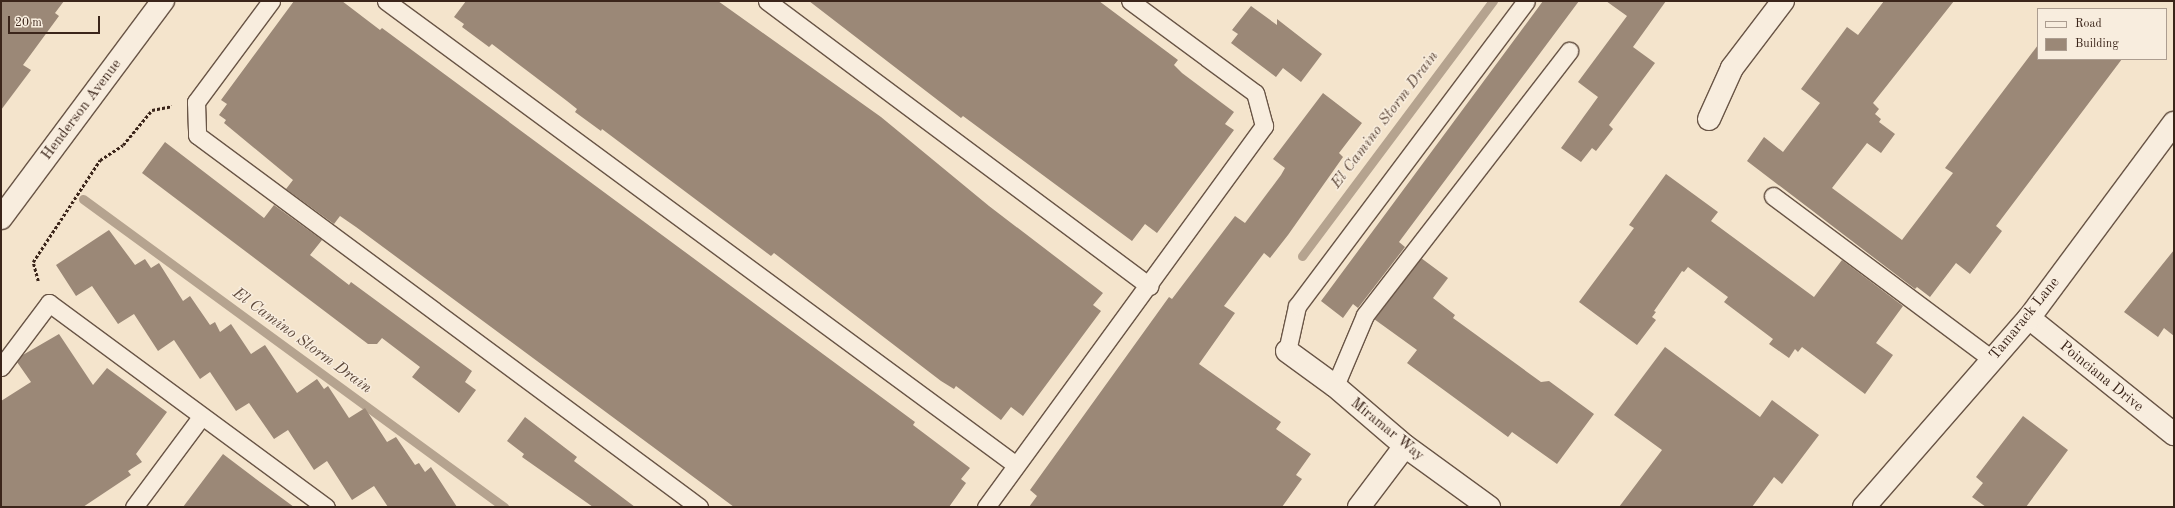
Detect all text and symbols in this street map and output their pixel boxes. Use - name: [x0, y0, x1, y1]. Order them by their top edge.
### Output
- scale bar: [10, 8, 102, 34]
- legend: [2037, 8, 2167, 60]
- text: 20 m: [15, 17, 42, 29]
- text: Road: [2075, 18, 2102, 30]
- text: Building: [2075, 38, 2119, 50]
- water label: El Camino Storm Drain: [1327, 47, 1443, 193]
- street label: Henderson Avenue: [38, 56, 126, 164]
- street label: Tamarack Lane: [1986, 274, 2064, 364]
- water label: El Camino Storm Drain: [229, 284, 375, 398]
- street label: Poinciana Drive: [2055, 338, 2147, 416]
- street label: Miramar Way: [1346, 395, 1428, 465]

